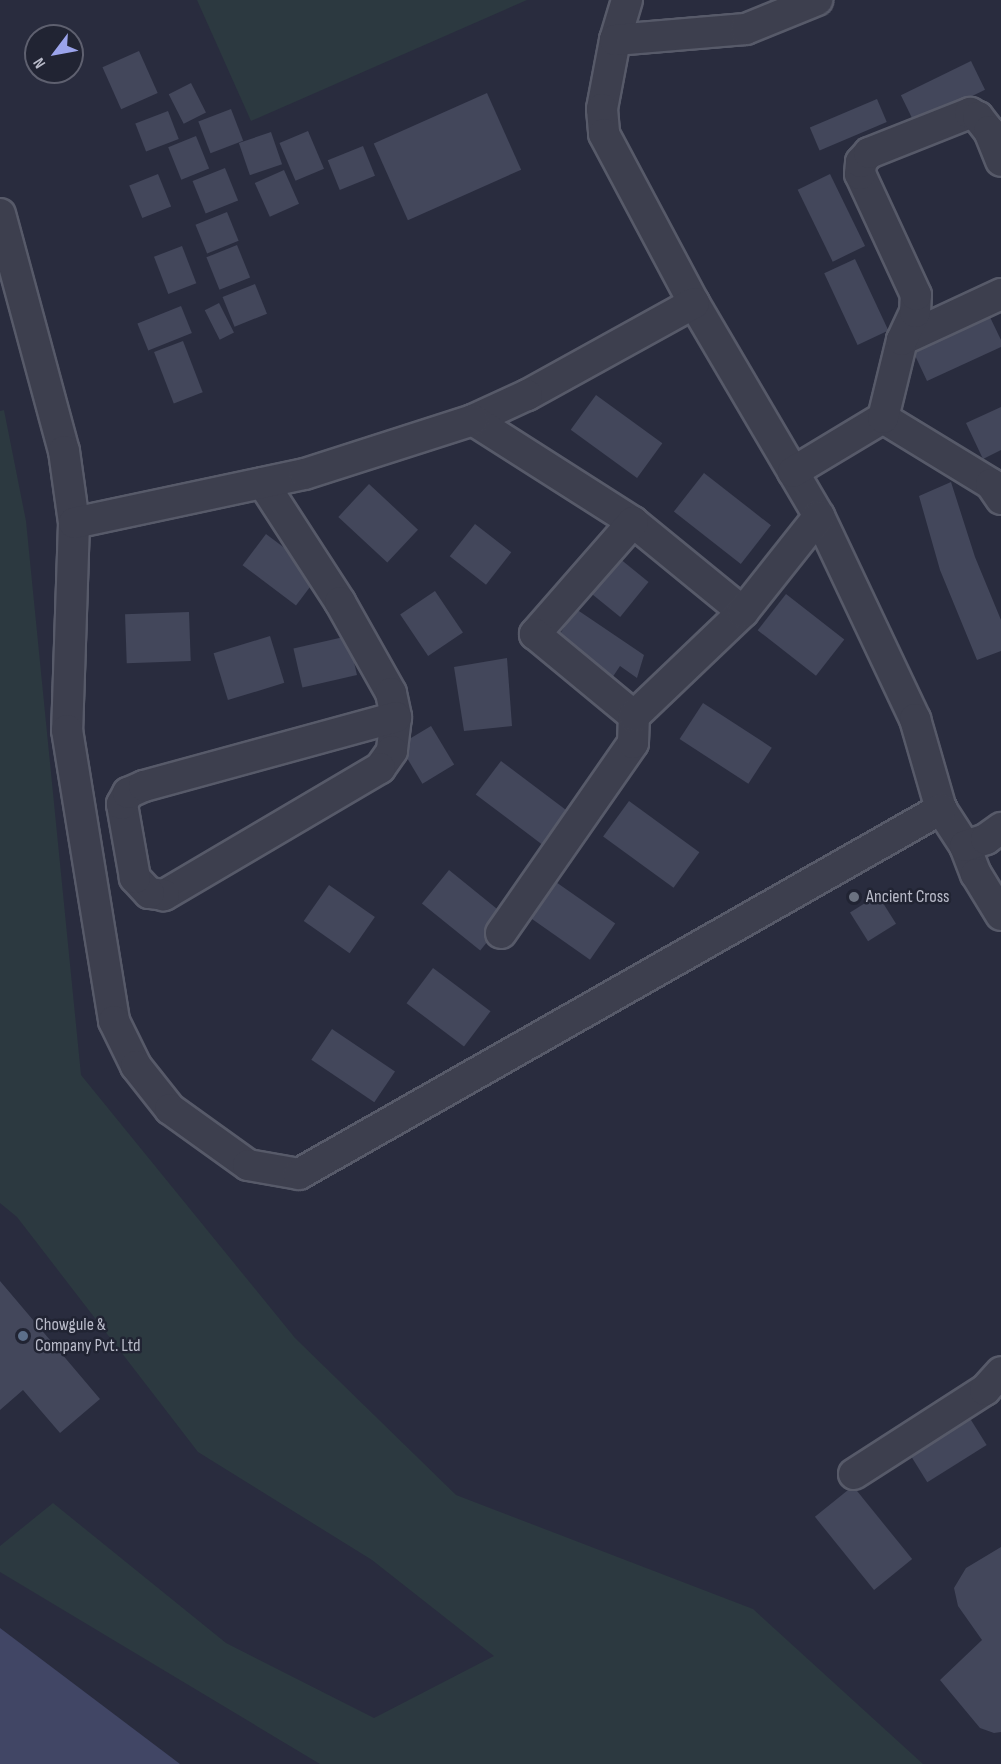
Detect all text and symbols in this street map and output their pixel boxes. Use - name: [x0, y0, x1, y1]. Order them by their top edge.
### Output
- north arrow: [24, 24, 84, 84]
- text: N: [30, 54, 50, 71]
- place label: Ancient Cross: [866, 886, 949, 908]
- marker: Ancient Cross: [847, 890, 861, 904]
- place label: Chowgule & Company Pvt. Ltd: [35, 1315, 141, 1358]
- marker: Chowgule & Company Pvt. Ltd: [16, 1329, 30, 1343]

